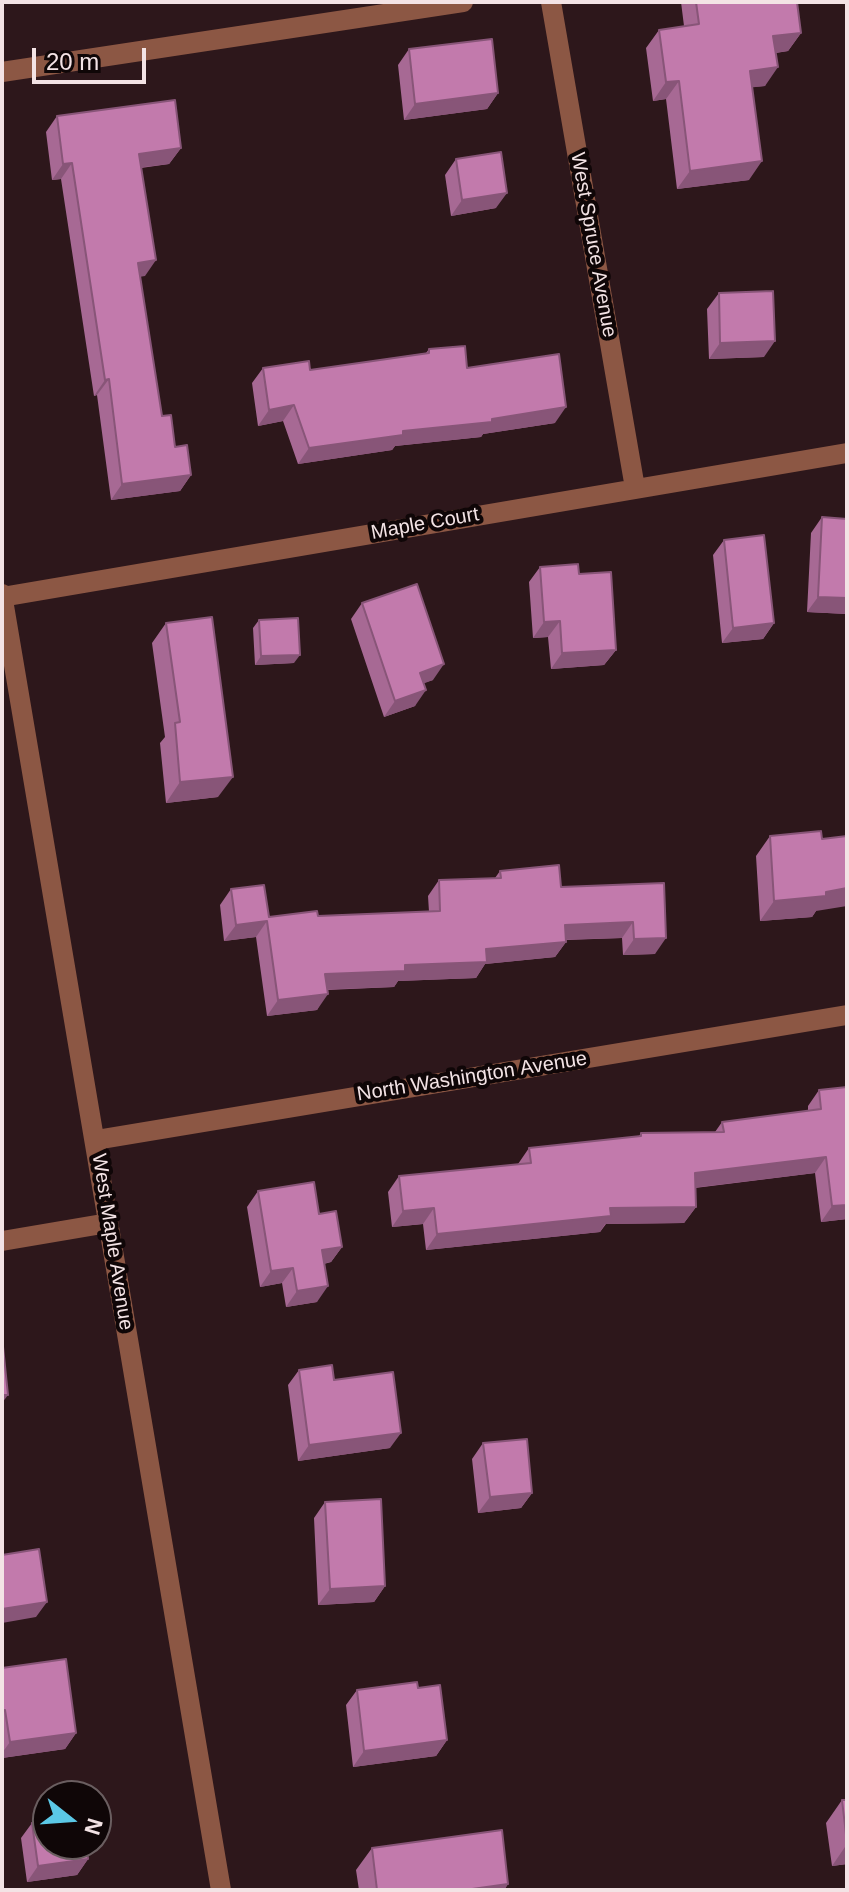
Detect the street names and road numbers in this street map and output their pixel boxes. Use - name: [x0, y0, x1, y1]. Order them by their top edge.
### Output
- street label: West Spruce Avenue: [565, 151, 621, 339]
- street label: Maple Court: [369, 503, 481, 545]
- street label: North Washington Avenue: [355, 1047, 589, 1107]
- street label: West Maple Avenue: [86, 1152, 138, 1332]

